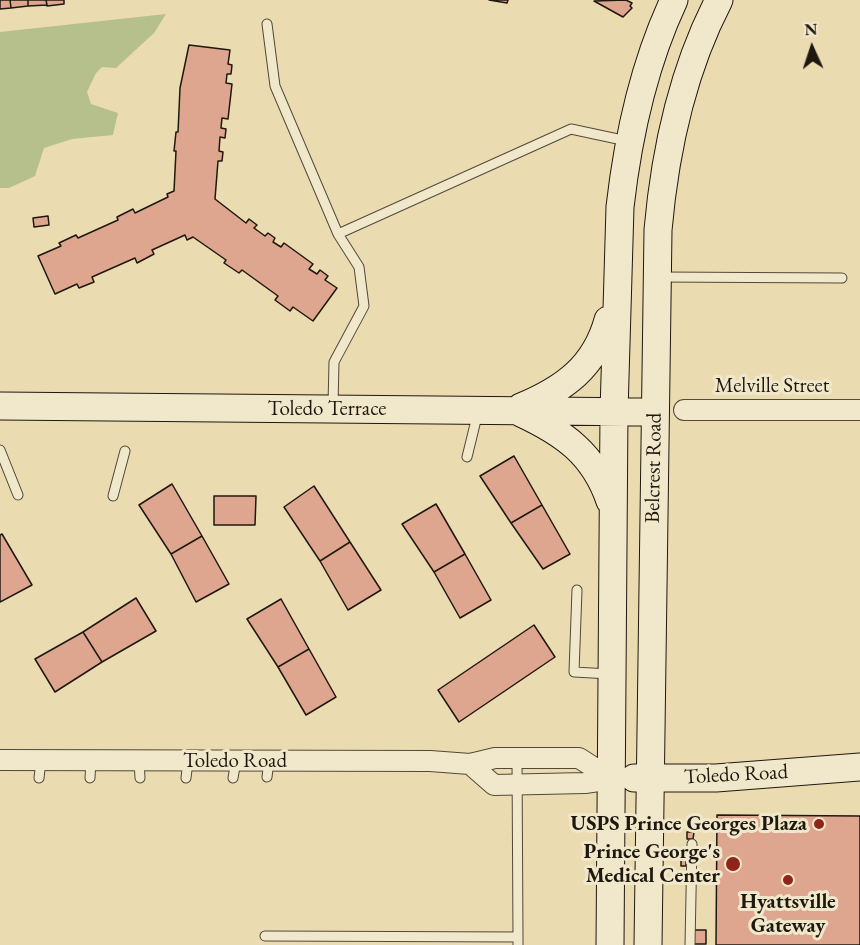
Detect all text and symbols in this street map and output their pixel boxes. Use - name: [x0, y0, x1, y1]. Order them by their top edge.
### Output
- north arrow: [782, 18, 842, 78]
- text: N: [804, 19, 818, 40]
- street label: Melville Street: [715, 373, 829, 399]
- street label: Toledo Terrace: [268, 396, 386, 422]
- street label: Belcrest Road: [640, 413, 668, 523]
- street label: Toledo Road: [183, 748, 287, 774]
- street label: Toledo Road: [683, 760, 789, 790]
- place label: USPS Prince Georges Plaza: [570, 811, 807, 837]
- marker: USPS Prince Georges Plaza: [812, 817, 826, 831]
- place label: Prince George's Medical Center: [583, 839, 720, 889]
- marker: Prince George's Medical Center: [724, 855, 742, 873]
- marker: Hyattsville Gateway: [781, 873, 795, 887]
- place label: Hyattsville Gateway: [740, 889, 836, 939]

